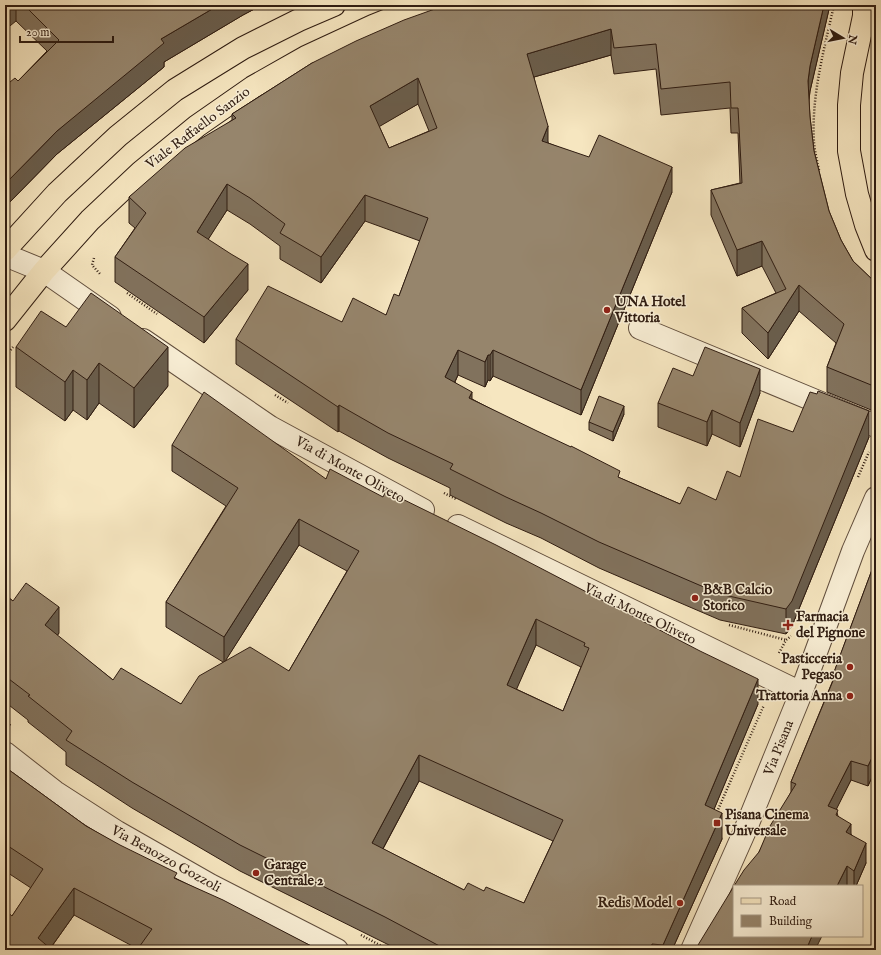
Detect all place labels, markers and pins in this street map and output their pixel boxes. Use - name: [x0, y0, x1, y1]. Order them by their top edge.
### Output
- place label: UNA Hotel Vittoria: [614, 293, 687, 327]
- marker: UNA Hotel Vittoria: [602, 305, 612, 315]
- place label: B&B Calcio Storico: [703, 581, 773, 615]
- marker: B&B Calcio Storico: [690, 593, 700, 603]
- place label: Farmacia del Pignone: [796, 608, 866, 642]
- marker: Farmacia del Pignone: [783, 620, 793, 630]
- place label: Pasticceria Pegaso: [781, 650, 843, 684]
- marker: Pasticceria Pegaso: [845, 662, 855, 672]
- place label: Trattoria Anna: [755, 687, 843, 705]
- marker: Trattoria Anna: [845, 691, 855, 701]
- place label: Pisana Cinema Universale: [724, 806, 810, 840]
- marker: Pisana Cinema Universale: [712, 818, 722, 828]
- place label: Garage Centrale 2: [264, 856, 324, 890]
- marker: Garage Centrale 2: [251, 868, 261, 878]
- place label: Redis Model: [598, 894, 673, 912]
- marker: Redis Model: [675, 898, 685, 908]

